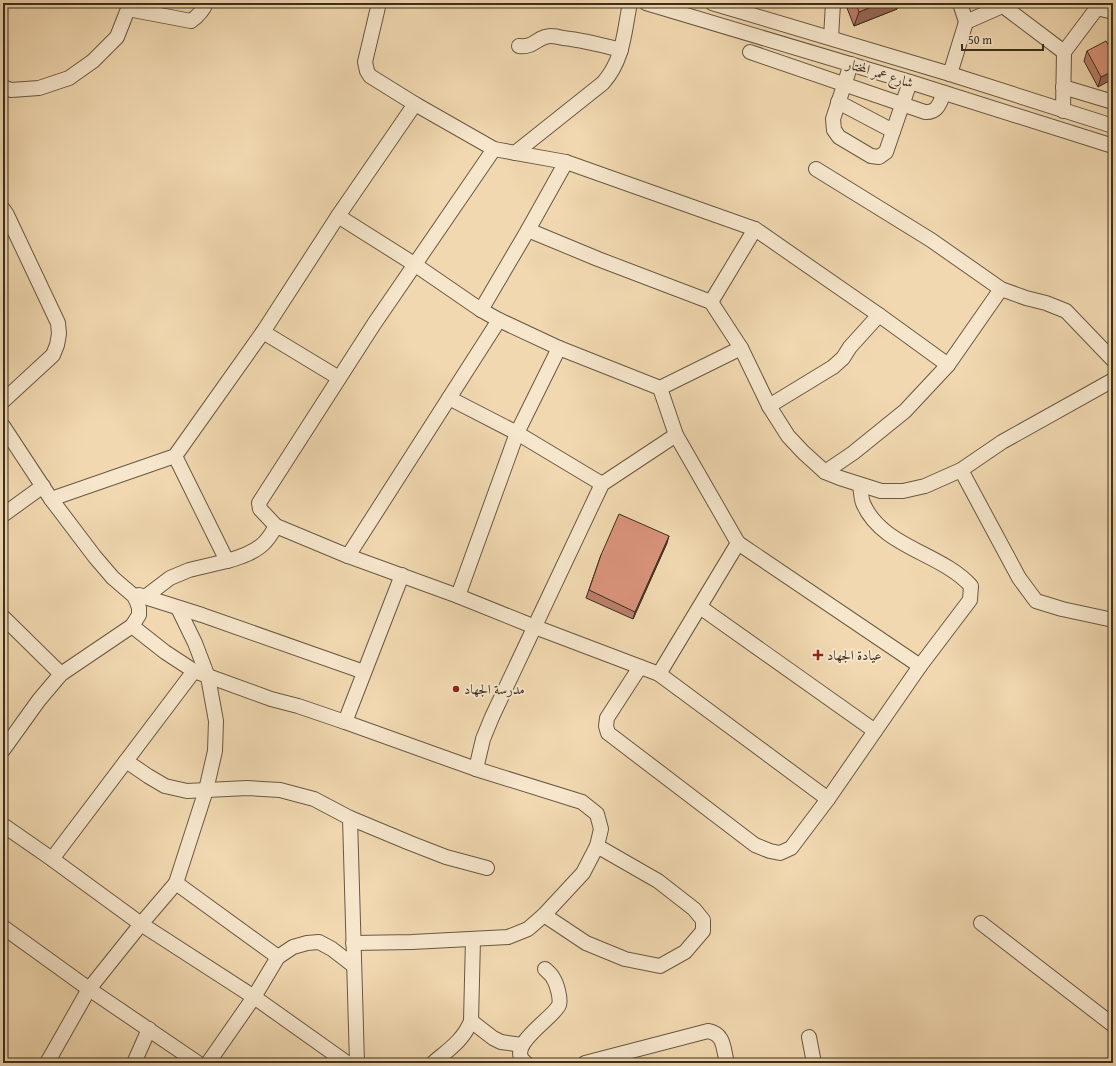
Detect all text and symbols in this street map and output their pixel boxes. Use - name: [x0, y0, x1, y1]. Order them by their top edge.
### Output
- scale bar: [962, 26, 1043, 52]
- text: 50 m: [968, 31, 992, 48]
- street label: شارع عمر المختار: [841, 53, 916, 95]
- place label: عيادة الجهاد: [827, 645, 882, 665]
- marker: عيادة الجهاد: [812, 649, 824, 661]
- place label: مدرسة الجهاد: [464, 679, 525, 699]
- marker: مدرسة الجهاد: [451, 684, 461, 694]

